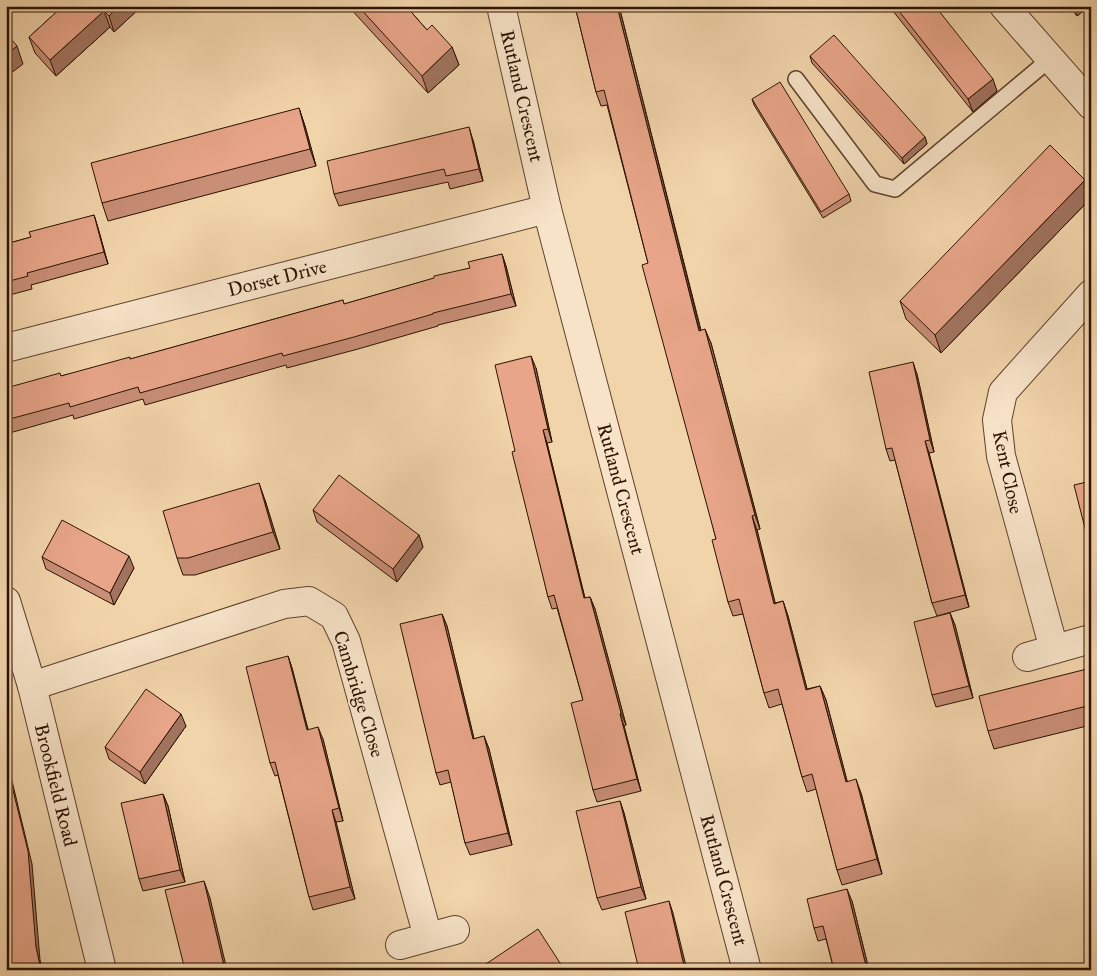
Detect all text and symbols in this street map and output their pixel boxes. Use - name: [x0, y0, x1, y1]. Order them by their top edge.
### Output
- street label: Rutland Crescent: [496, 28, 548, 165]
- street label: Dorset Drive: [225, 255, 329, 301]
- street label: Rutland Crescent: [592, 421, 650, 557]
- street label: Kent Close: [988, 428, 1028, 516]
- street label: Cambridge Close: [328, 628, 389, 760]
- street label: Brookfield Road: [30, 721, 82, 849]
- street label: Rutland Crescent: [695, 812, 753, 948]

